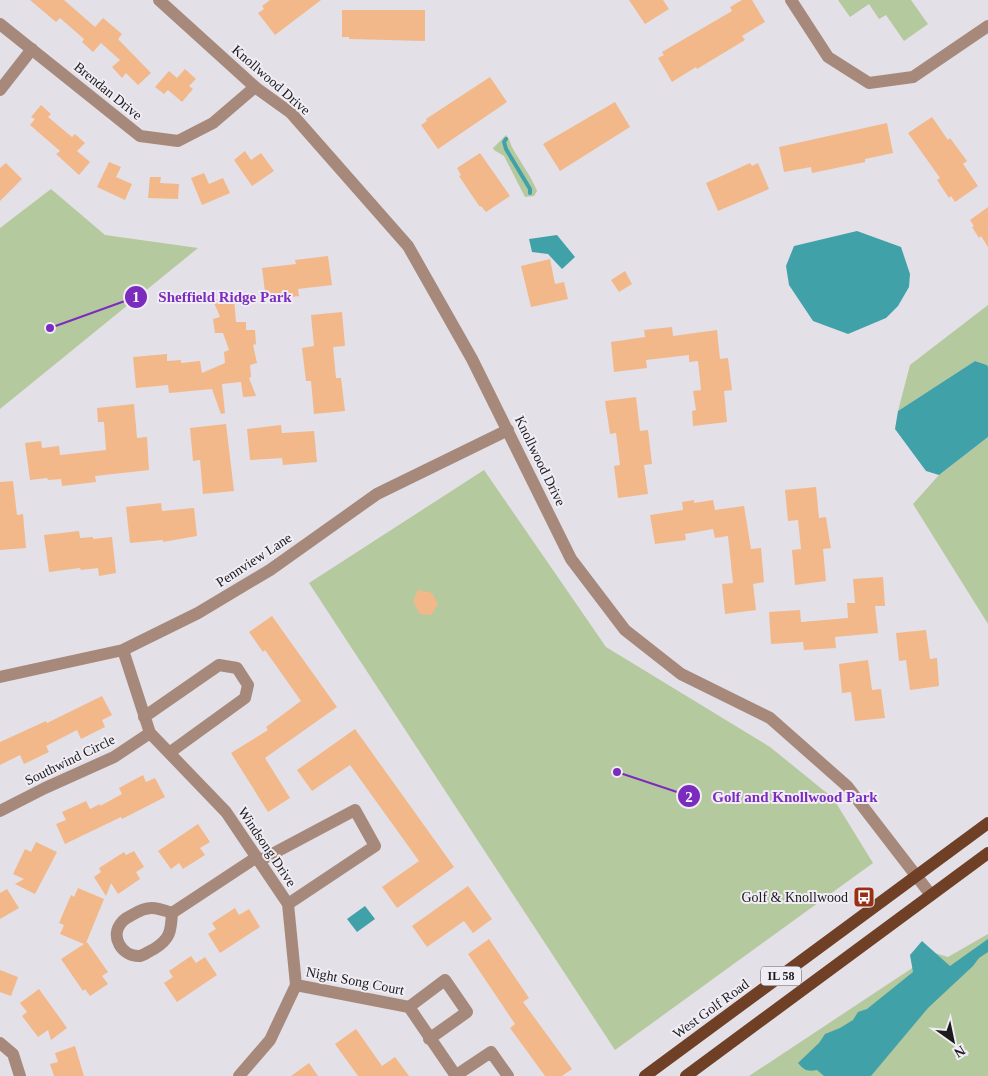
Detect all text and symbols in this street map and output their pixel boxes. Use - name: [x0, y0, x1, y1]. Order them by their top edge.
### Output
- street label: Knollwood Drive: [229, 42, 313, 118]
- street label: Brendan Drive: [71, 59, 145, 123]
- callout: Sheffield Ridge Park: [123, 282, 302, 312]
- text: 1: [132, 289, 140, 305]
- text: Sheffield Ridge Park: [158, 289, 292, 305]
- street label: Knollwood Drive: [512, 413, 568, 509]
- street label: Pennview Lane: [214, 530, 294, 590]
- street label: Southwind Circle: [22, 732, 118, 788]
- callout: Golf and Knollwood Park: [677, 781, 887, 811]
- text: 2: [685, 789, 693, 805]
- text: Golf and Knollwood Park: [712, 789, 878, 805]
- street label: Windsong Drive: [235, 805, 299, 889]
- bus stop icon: Golf & Knollwood: [852, 885, 876, 909]
- place label: Golf & Knollwood: [741, 890, 848, 905]
- street label: Night Song Court: [305, 964, 405, 998]
- road number: IL 58: [761, 966, 801, 986]
- street label: West Golf Road: [670, 977, 752, 1041]
- north arrow: [928, 1016, 978, 1066]
- text: N: [951, 1042, 968, 1061]

